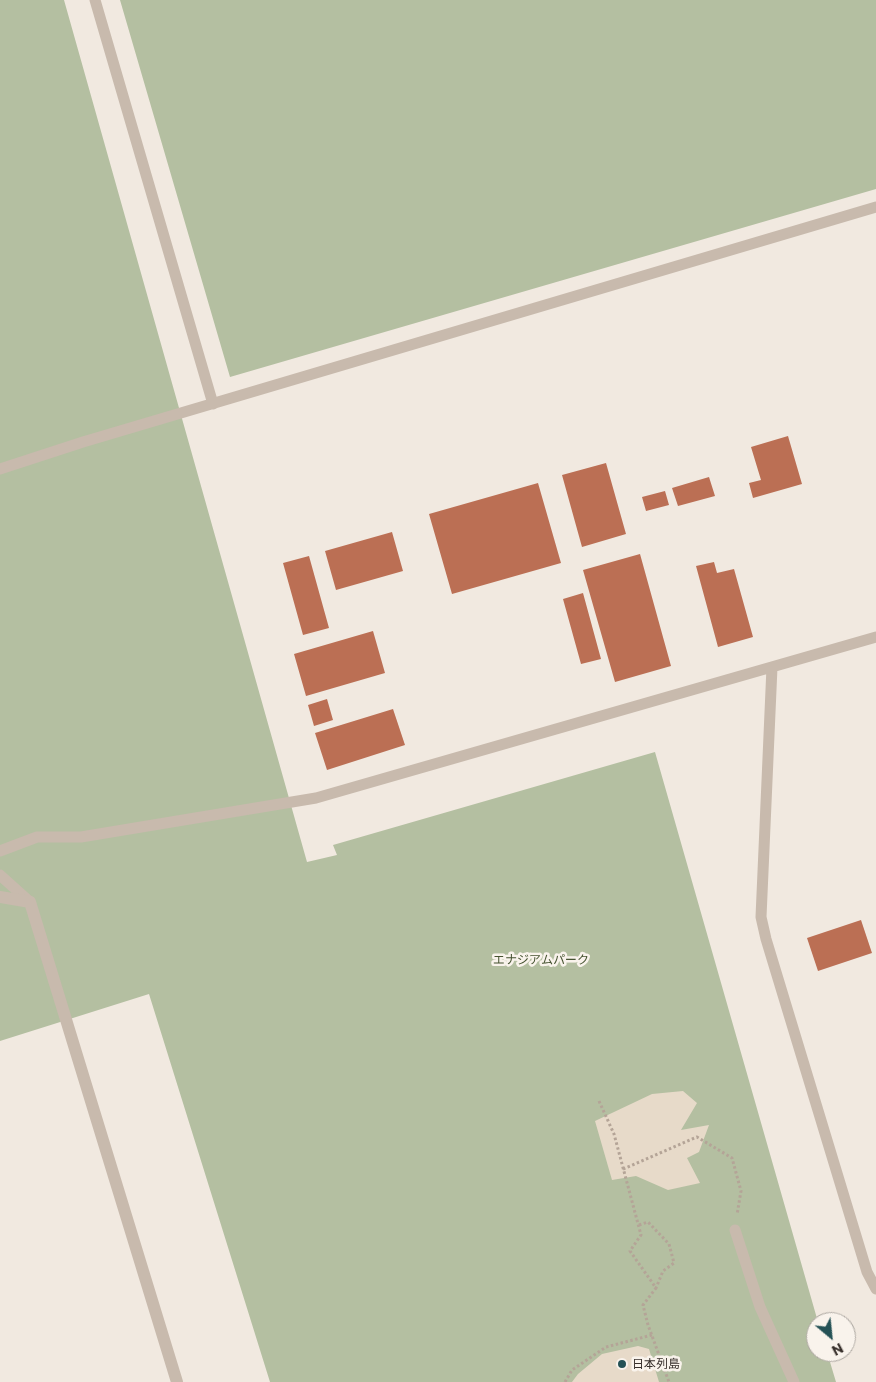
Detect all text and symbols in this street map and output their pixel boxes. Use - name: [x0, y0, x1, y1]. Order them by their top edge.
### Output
- park label: エナジアムパーク: [493, 953, 589, 967]
- north arrow: [806, 1312, 856, 1362]
- text: N: [829, 1340, 846, 1360]
- place label: 日本列島: [632, 1357, 680, 1371]
- marker: 日本列島: [616, 1358, 628, 1370]

